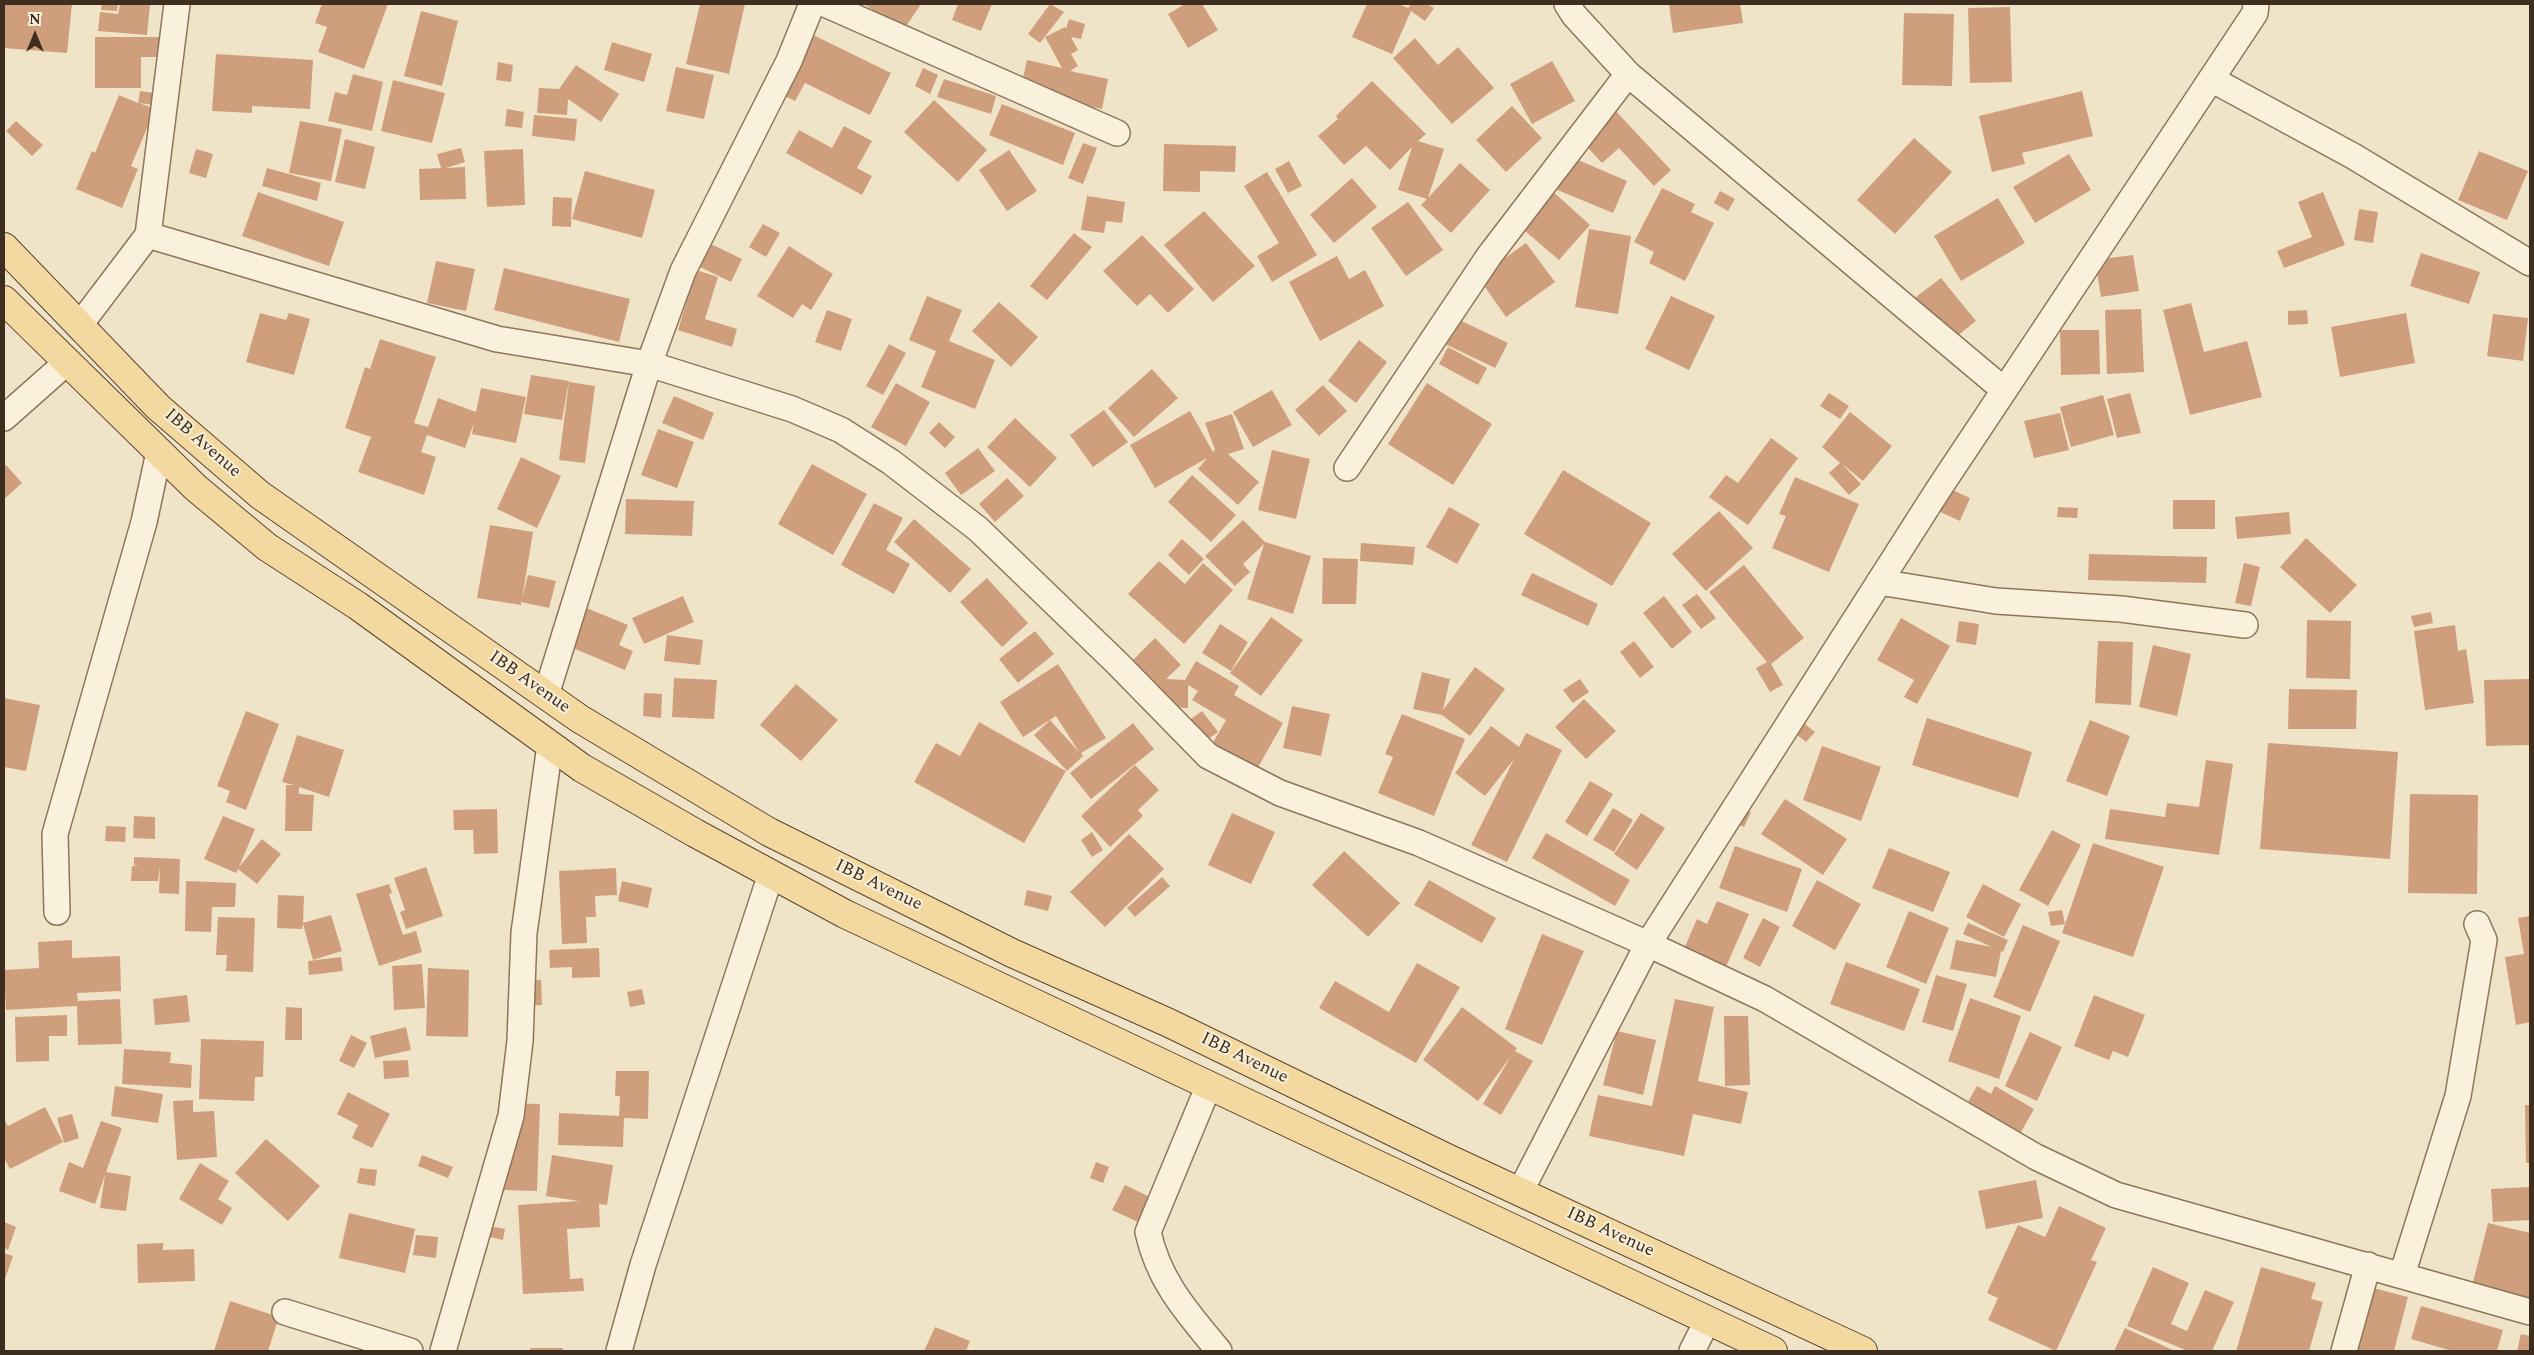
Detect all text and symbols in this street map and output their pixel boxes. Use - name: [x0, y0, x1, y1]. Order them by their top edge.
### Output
- text: N: [29, 9, 41, 30]
- north arrow: [10, 10, 60, 60]
- street label: IBB Avenue: [159, 405, 245, 483]
- street label: IBB Avenue: [484, 647, 574, 719]
- street label: IBB Avenue: [831, 856, 925, 916]
- street label: IBB Avenue: [1197, 1029, 1291, 1089]
- street label: IBB Avenue: [1563, 1203, 1657, 1263]

